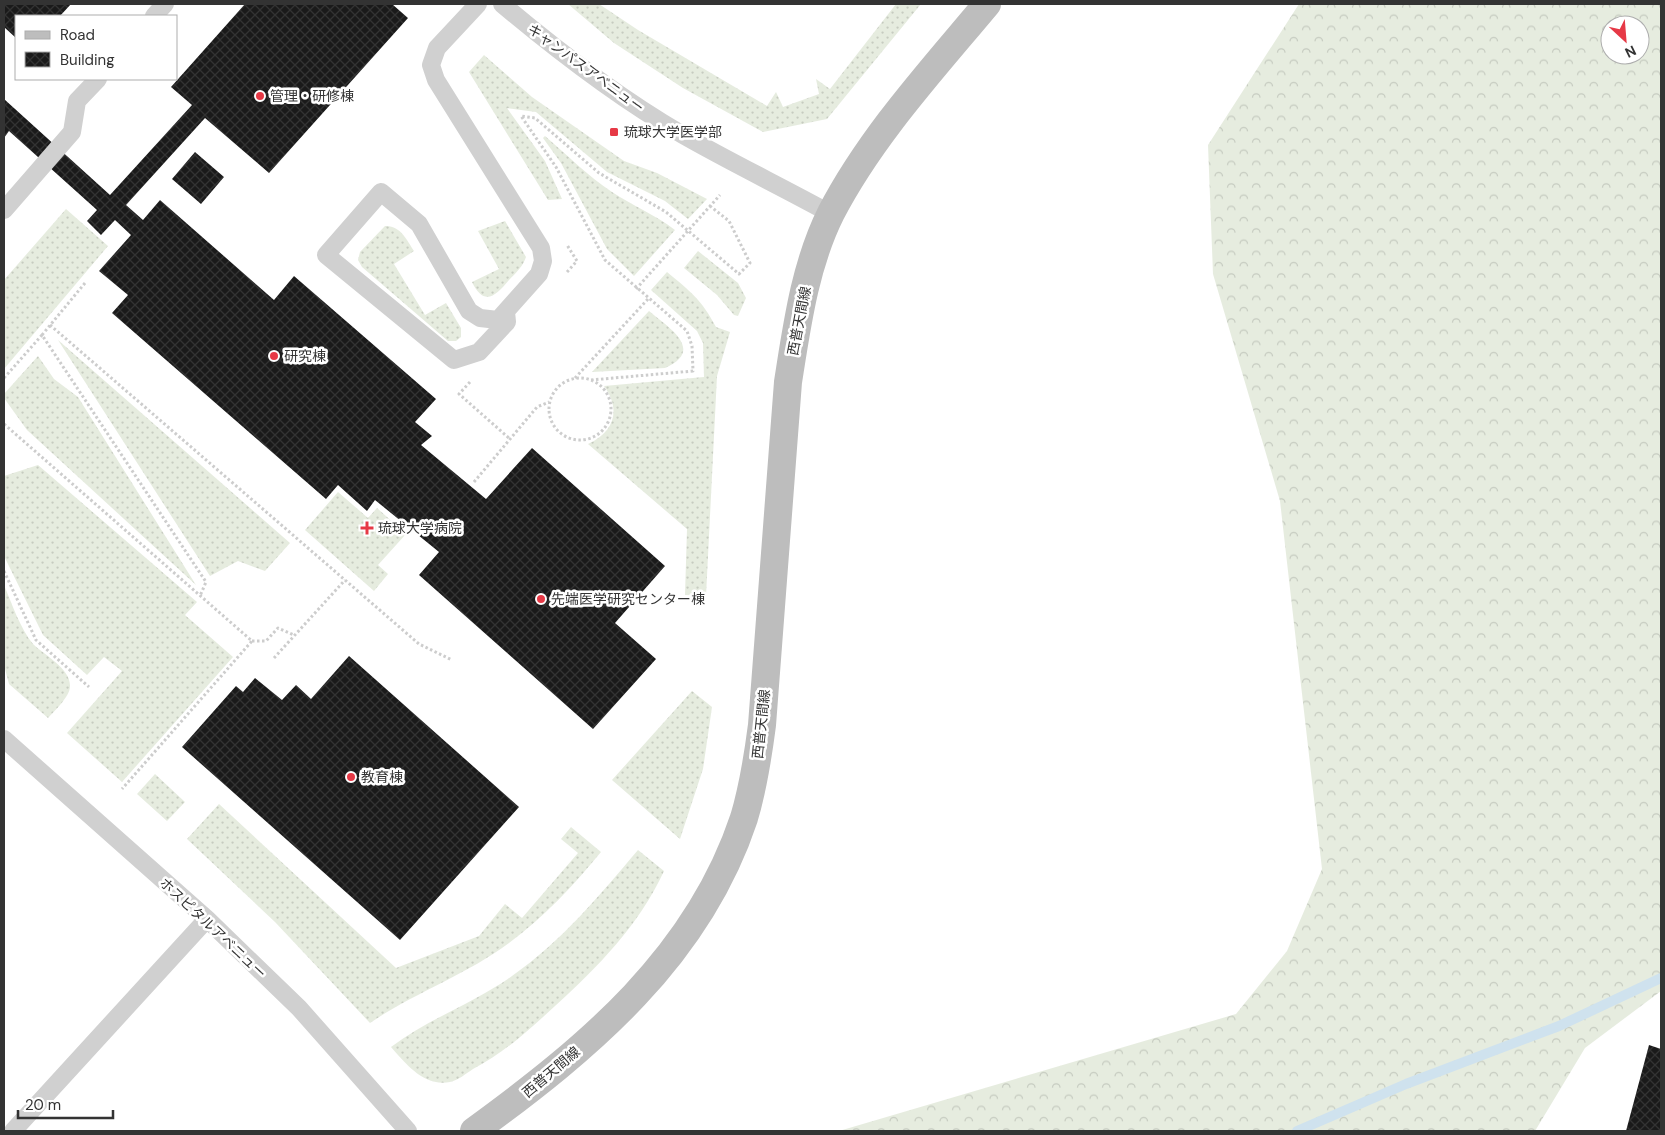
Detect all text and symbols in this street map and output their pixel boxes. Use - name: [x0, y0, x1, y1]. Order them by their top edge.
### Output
- legend: [15, 15, 178, 80]
- north arrow: [1600, 15, 1650, 65]
- street label: キャンパスアベニュー: [524, 20, 648, 116]
- text: Road: [60, 25, 95, 45]
- text: N: [1622, 41, 1639, 62]
- text: Building: [60, 50, 115, 70]
- place label: 管理・研修棟: [270, 87, 354, 105]
- marker: 管理・研修棟: [254, 90, 266, 102]
- place label: 琉球大学医学部: [624, 123, 722, 141]
- marker: 琉球大学医学部: [608, 126, 620, 138]
- street label: 西普天間線: [783, 285, 815, 357]
- place label: 研究棟: [284, 347, 326, 365]
- marker: 研究棟: [268, 350, 280, 362]
- place label: 琉球大学病院: [378, 519, 462, 537]
- marker: 琉球大学病院: [360, 521, 374, 535]
- place label: 先端医学研究センター棟: [551, 590, 705, 608]
- marker: 先端医学研究センター棟: [535, 593, 547, 605]
- street label: 西普天間線: [748, 688, 774, 760]
- place label: 教育棟: [361, 768, 403, 786]
- marker: 教育棟: [345, 771, 357, 783]
- street label: ホスピタルアベニュー: [156, 874, 270, 982]
- street label: 西普天間線: [518, 1043, 584, 1101]
- scale bar: [18, 1088, 112, 1120]
- text: 20 m: [25, 1095, 61, 1115]

